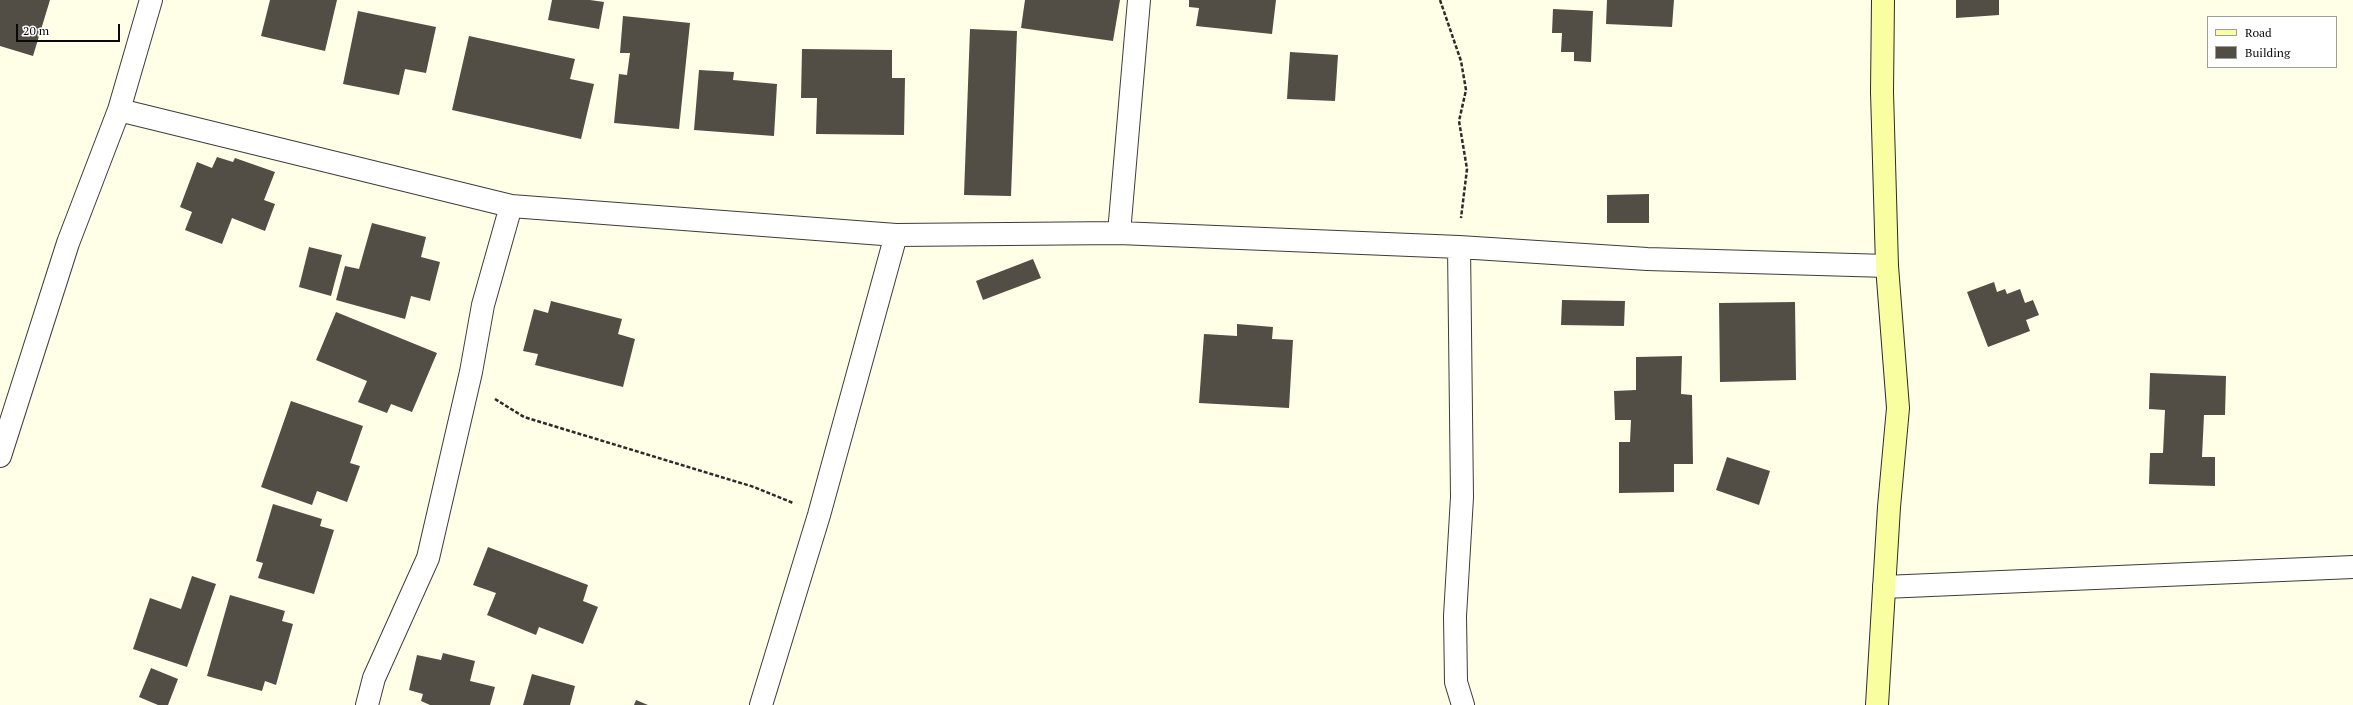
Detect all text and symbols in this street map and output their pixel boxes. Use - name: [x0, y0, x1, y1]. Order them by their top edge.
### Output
- scale bar: [18, 16, 122, 42]
- legend: [2207, 16, 2337, 68]
- text: 20 m: [23, 23, 49, 38]
- text: Road: [2245, 25, 2272, 40]
- text: Building: [2245, 45, 2290, 60]

